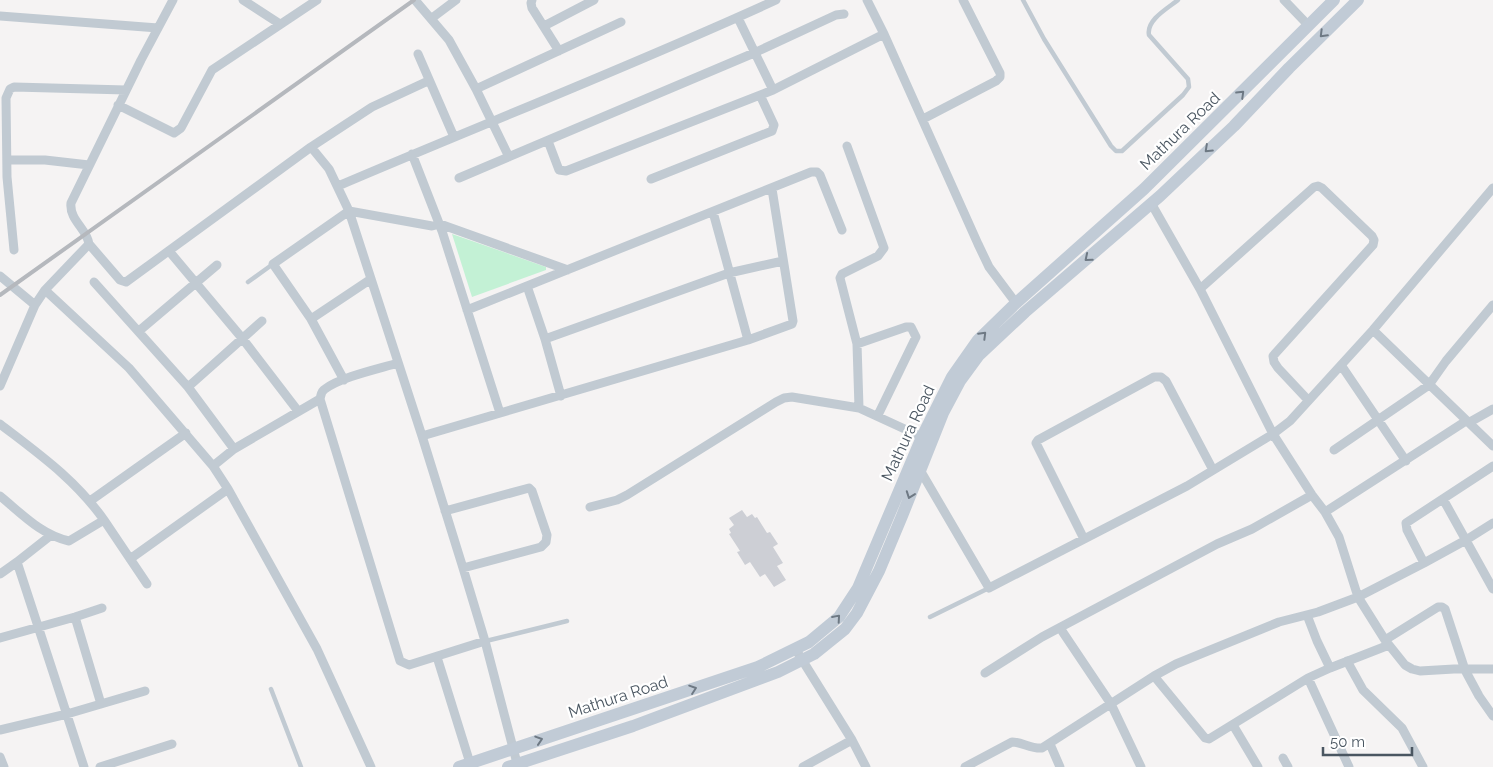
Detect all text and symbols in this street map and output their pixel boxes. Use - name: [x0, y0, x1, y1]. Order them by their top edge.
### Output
- one-way arrow: [1320, 29, 1329, 38]
- street label: Mathura Road: [1136, 88, 1224, 174]
- one-way arrow: [1235, 90, 1244, 99]
- one-way arrow: [1205, 143, 1214, 152]
- one-way arrow: [1084, 252, 1093, 261]
- one-way arrow: [977, 332, 986, 341]
- street label: Mathura Road: [878, 382, 939, 484]
- one-way arrow: [906, 490, 916, 499]
- one-way arrow: [831, 614, 840, 623]
- street label: Mathura Road: [566, 672, 670, 722]
- one-way arrow: [688, 685, 697, 695]
- scale bar: [1323, 724, 1412, 756]
- text: 50 m: [1330, 733, 1365, 751]
- one-way arrow: [534, 736, 542, 746]

